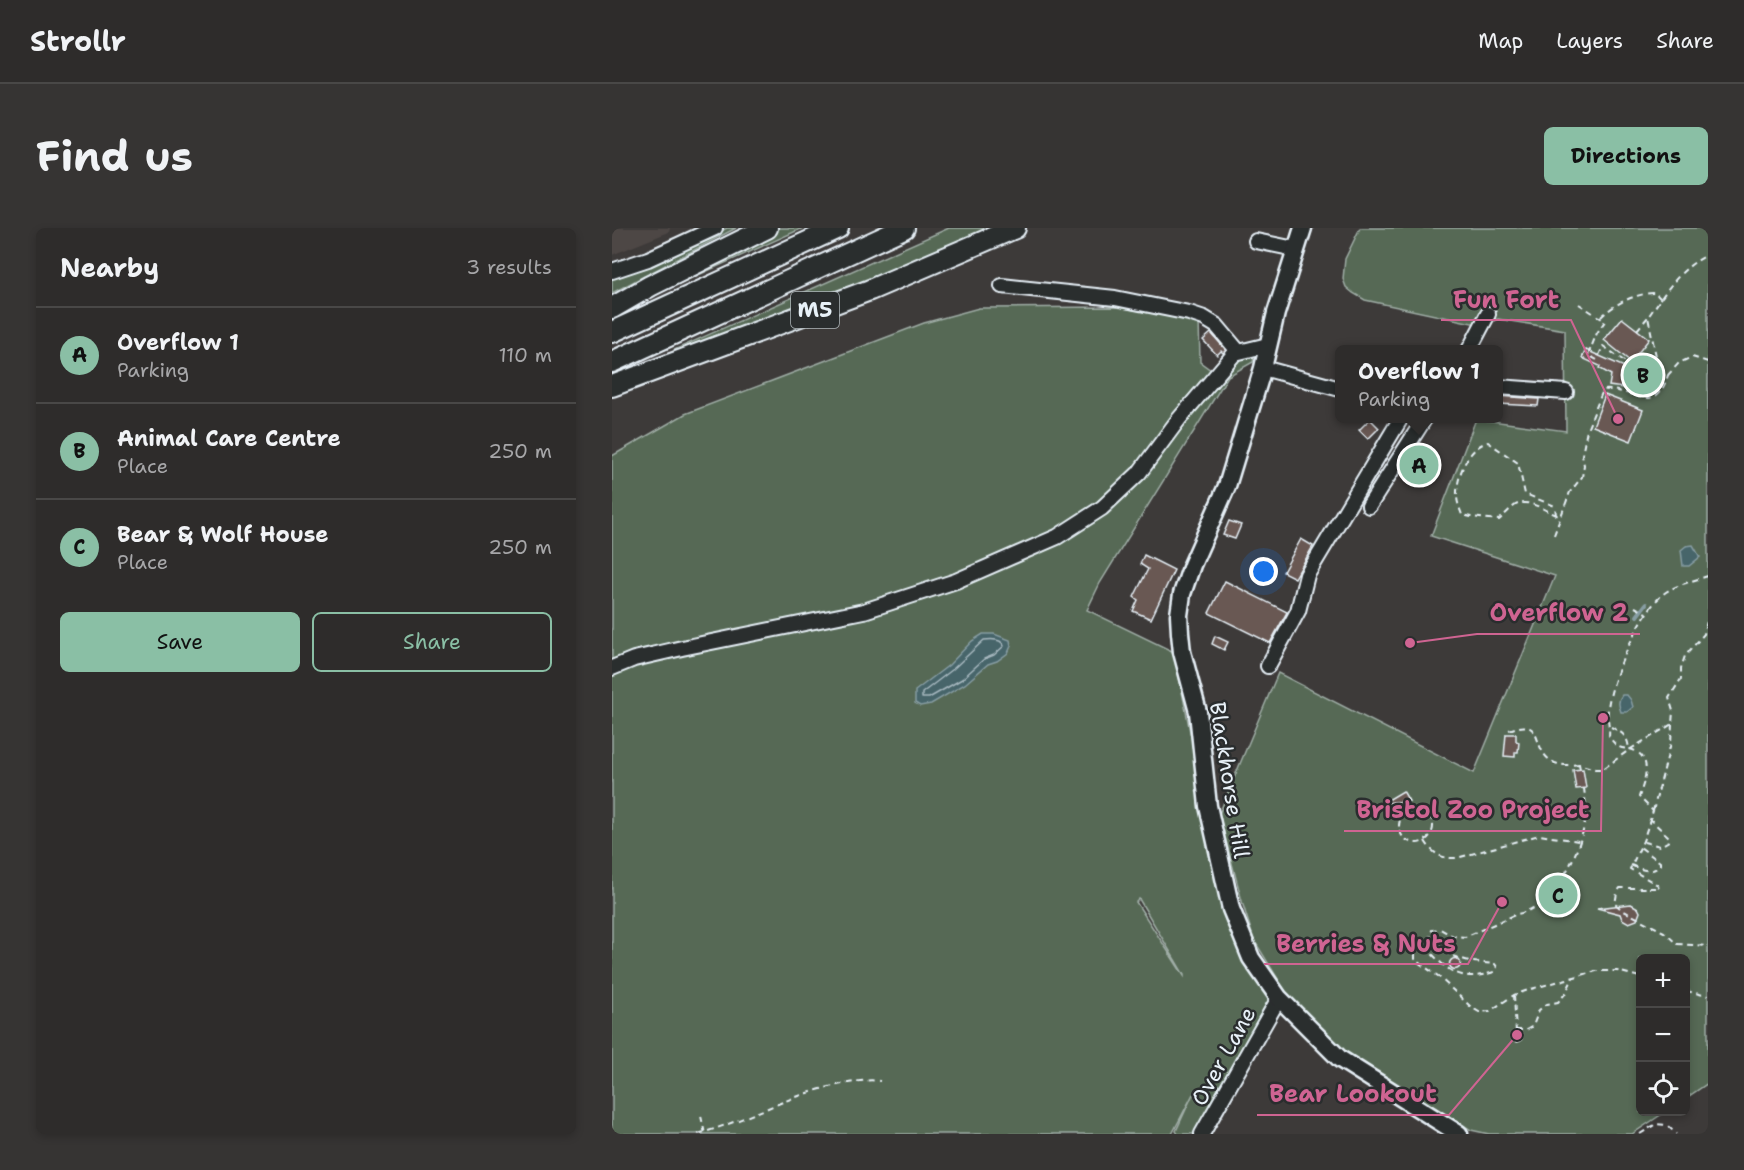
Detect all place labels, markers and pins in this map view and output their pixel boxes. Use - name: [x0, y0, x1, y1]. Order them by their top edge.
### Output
- callout: Fun Fort: [1441, 278, 1571, 320]
- pin: B: [1624, 352, 1662, 398]
- pin: A: [1400, 442, 1438, 488]
- callout: Overflow 2: [1477, 592, 1640, 634]
- callout: Bristol Zoo Project: [1344, 789, 1601, 831]
- pin: C: [1538, 872, 1578, 918]
- callout: Berries & Nuts: [1264, 922, 1468, 964]
- callout: Bear Lookout: [1257, 1073, 1449, 1115]

